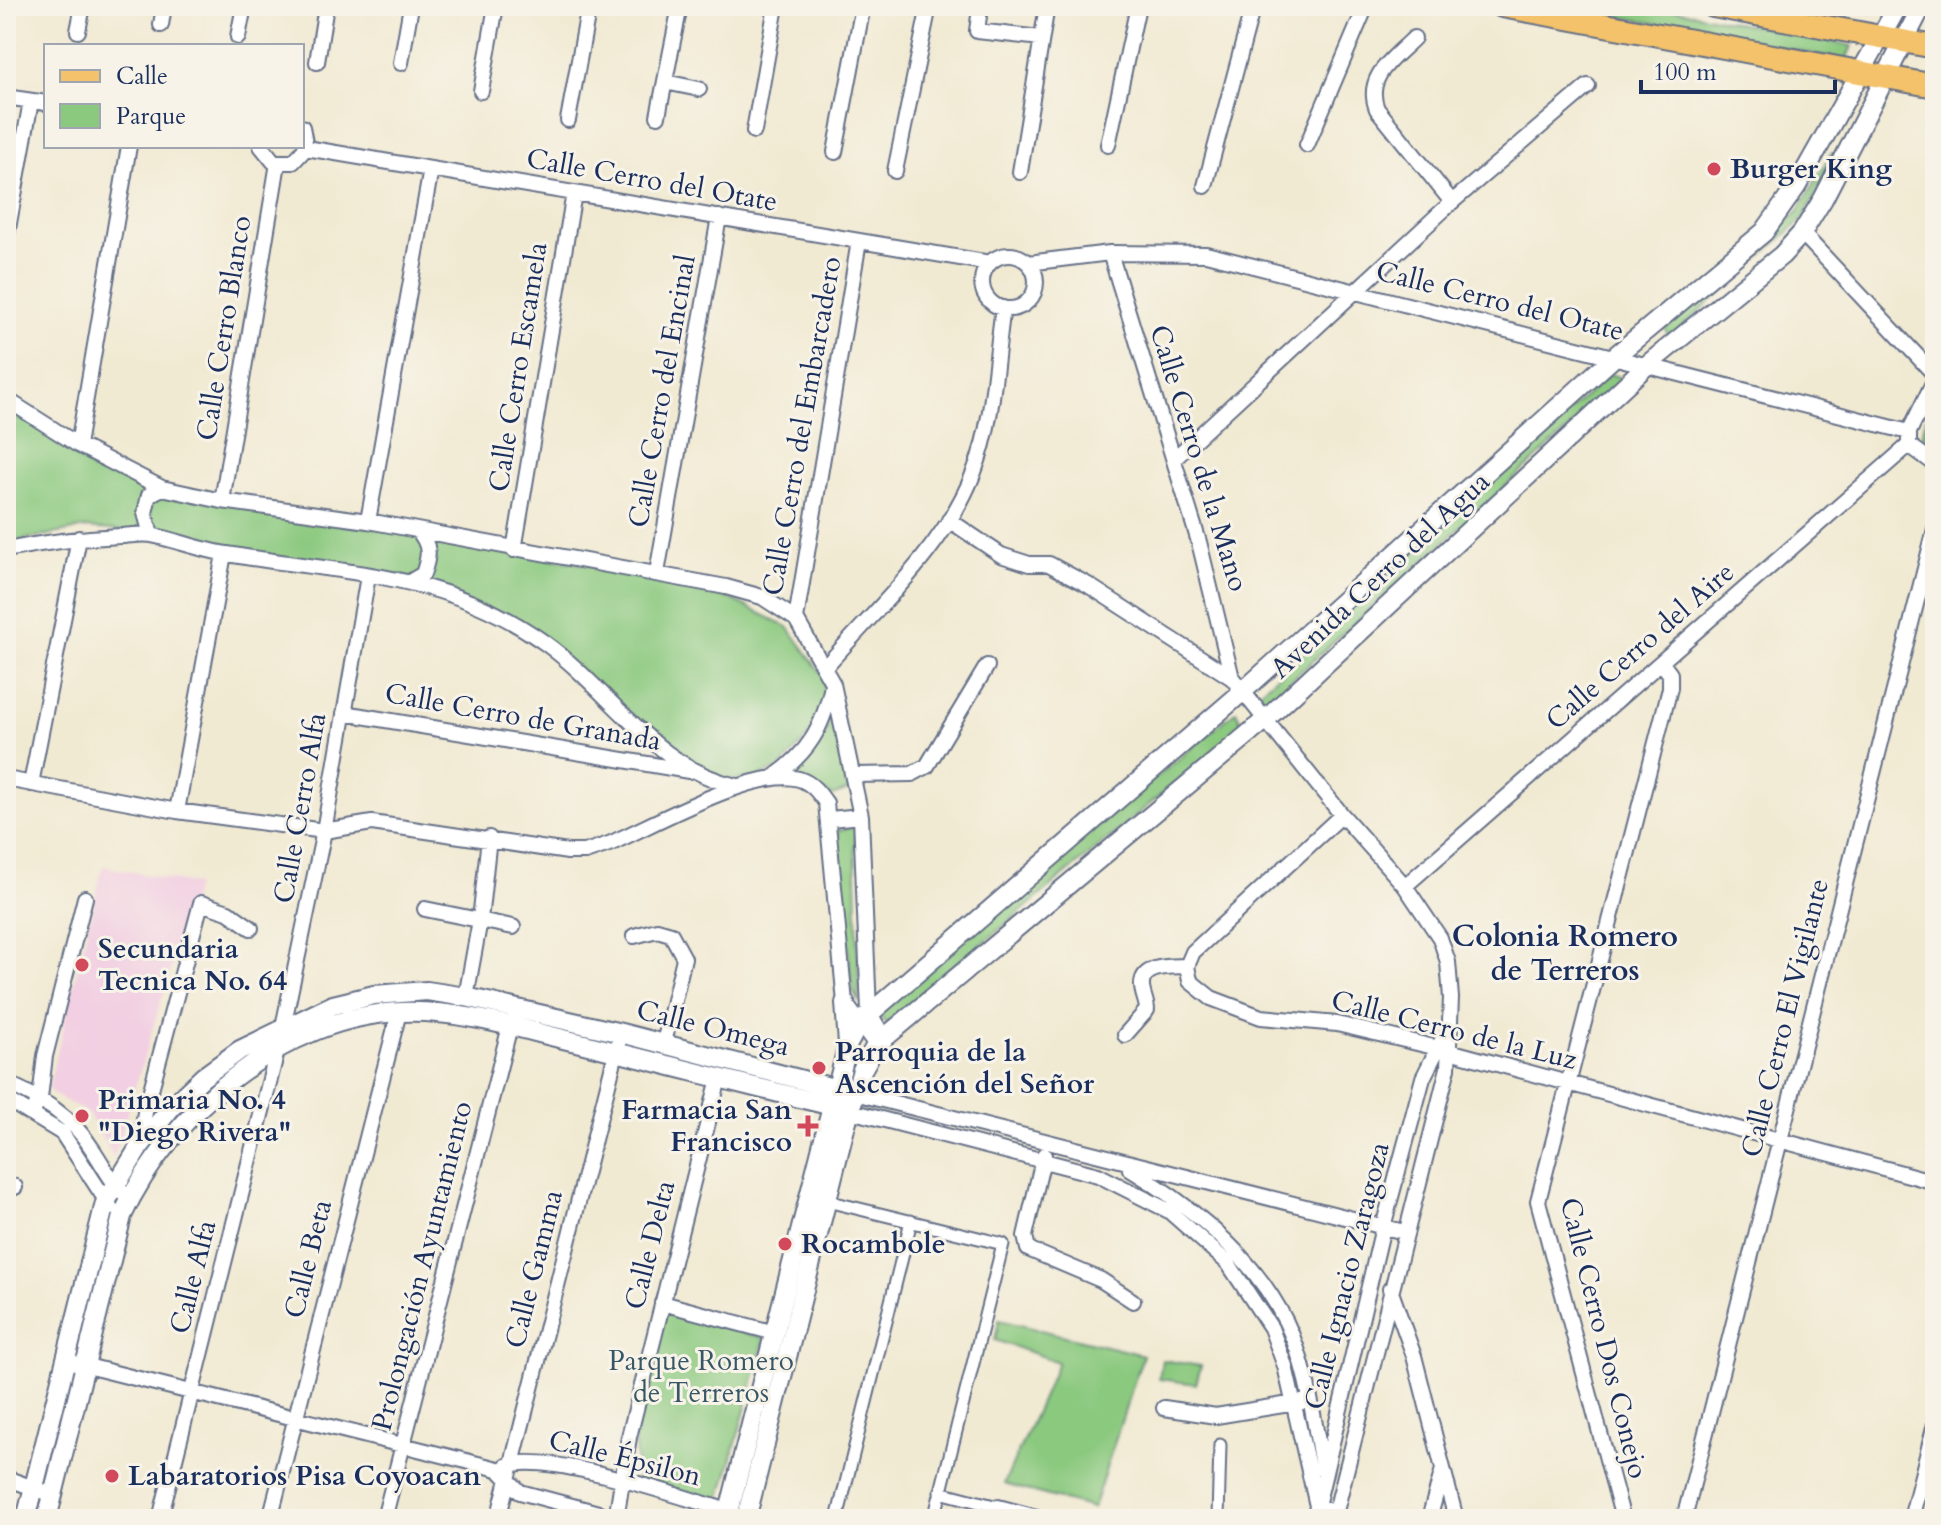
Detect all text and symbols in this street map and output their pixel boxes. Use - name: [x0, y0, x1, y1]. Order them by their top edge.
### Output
- legend: [44, 44, 304, 148]
- scale bar: [1641, 44, 1835, 94]
- text: 100 m: [1653, 56, 1717, 89]
- text: Calle: [116, 60, 168, 93]
- text: Parque: [116, 100, 186, 133]
- street label: Calle Cerro del Otate: [524, 139, 780, 221]
- place label: Burger King: [1730, 150, 1892, 188]
- marker: Burger King: [1705, 160, 1723, 178]
- street label: Calle Cerro Blanco: [187, 213, 261, 443]
- street label: Calle Cerro Escamela: [479, 239, 557, 495]
- street label: Calle Cerro del Encinal: [619, 252, 705, 530]
- street label: Calle Cerro del Otate: [1372, 252, 1628, 350]
- street label: Calle Cerro del Embarcadero: [753, 254, 851, 598]
- street label: Calle Cerro de la Mano: [1140, 320, 1258, 596]
- street label: Avenida Cerro del Agua: [1262, 463, 1498, 687]
- street label: Calle Cerro del Aire: [1538, 554, 1742, 738]
- street label: Calle Cerro de Granada: [382, 674, 664, 760]
- street label: Calle Cerro Alfa: [265, 710, 335, 906]
- street label: Calle Cerro El Vigilante: [1732, 875, 1838, 1161]
- district label: Colonia Romero de Terreros: [1452, 916, 1678, 991]
- place label: Secundaria Tecnica No. 64: [98, 930, 287, 1000]
- marker: Secundaria Tecnica No. 64: [73, 956, 91, 974]
- street label: Calle Cerro de la Luz: [1327, 981, 1581, 1079]
- street label: Calle Omega: [633, 991, 793, 1065]
- place label: Parroquia de la Ascención del Señor: [835, 1033, 1095, 1103]
- marker: Parroquia de la Ascención del Señor: [810, 1059, 828, 1077]
- place label: Primaria No. 4 "Diego Rivera": [98, 1081, 291, 1151]
- place label: Farmacia San Francisco: [621, 1091, 792, 1161]
- street label: Prolongación Ayuntamiento: [363, 1097, 481, 1435]
- marker: Primaria No. 4 "Diego Rivera": [73, 1107, 91, 1125]
- marker: Farmacia San Francisco: [799, 1117, 817, 1135]
- street label: Calle Ignacio Zaragoza: [1295, 1138, 1399, 1414]
- street label: Calle Delta: [616, 1177, 684, 1313]
- street label: Calle Gamma: [496, 1186, 572, 1352]
- street label: Calle Cerro Dos Conejo: [1551, 1194, 1657, 1482]
- street label: Calle Beta: [275, 1196, 341, 1322]
- street label: Calle Alfa: [161, 1216, 225, 1338]
- place label: Rocambole: [801, 1225, 946, 1263]
- marker: Rocambole: [776, 1235, 794, 1253]
- park label: Parque Romero de Terreros: [608, 1342, 794, 1412]
- street label: Calle Épsilon: [545, 1421, 705, 1495]
- place label: Labaratorios Pisa Coyoacan: [128, 1457, 481, 1495]
- marker: Labaratorios Pisa Coyoacan: [103, 1467, 121, 1485]

